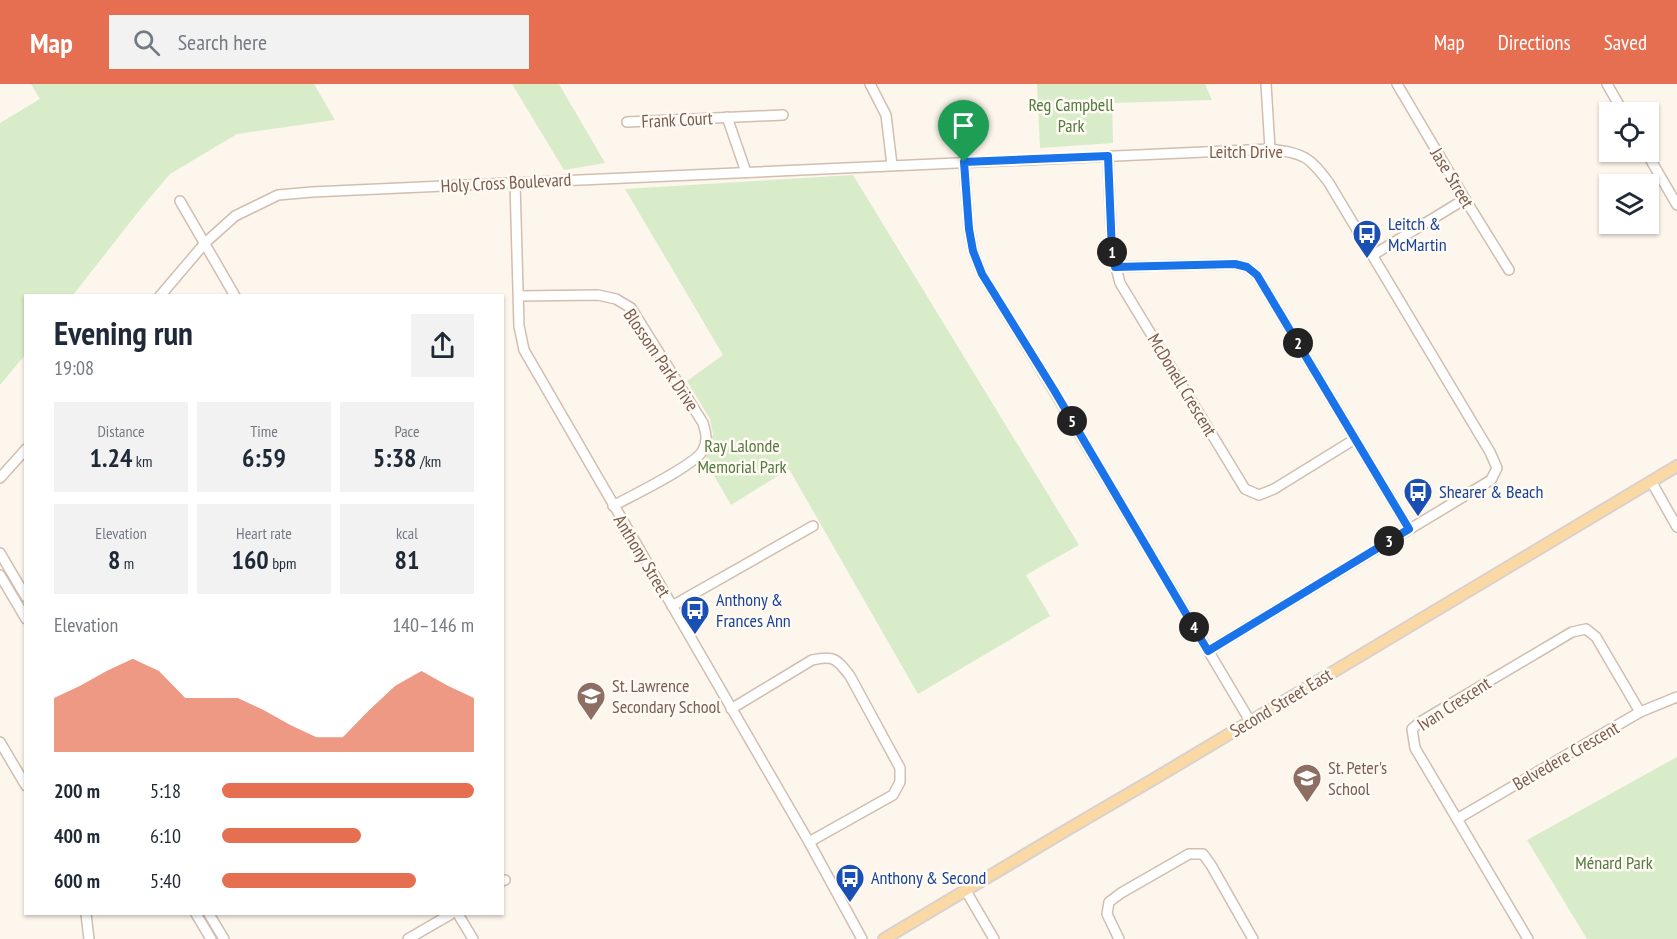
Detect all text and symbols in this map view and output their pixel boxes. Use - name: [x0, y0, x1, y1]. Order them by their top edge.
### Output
- search box: [109, 15, 529, 69]
- text: Map: [30, 24, 73, 61]
- icon: search: [130, 26, 163, 59]
- text: Search here: [178, 28, 267, 56]
- text: Map: [1434, 29, 1465, 56]
- text: Directions: [1498, 29, 1571, 56]
- text: Saved: [1604, 29, 1647, 56]
- park label: Reg Campbell Park: [1028, 93, 1114, 137]
- pin: [938, 100, 989, 162]
- map controls: [1599, 102, 1659, 234]
- button: locate: [1599, 102, 1659, 162]
- street label: Frank Court: [641, 106, 713, 133]
- icon: arrive: [947, 109, 980, 142]
- street label: Leitch Drive: [1209, 140, 1283, 163]
- street label: Jase Street: [1425, 143, 1479, 212]
- street label: Holy Cross Boulevard: [440, 168, 572, 197]
- button: layers: [1599, 174, 1659, 234]
- place label: Leitch & McMartin: [1388, 212, 1447, 256]
- bus stop icon: Leitch & McMartin: [1351, 218, 1383, 260]
- pin: 1: [1097, 237, 1127, 267]
- text: 1: [1108, 242, 1116, 262]
- street label: Blossom Park Drive: [619, 304, 704, 415]
- text: Evening run: [54, 311, 193, 354]
- button: share: [411, 314, 474, 377]
- pin: 2: [1283, 328, 1313, 358]
- street label: McDonell Crescent: [1143, 329, 1222, 440]
- text: 2: [1294, 333, 1302, 353]
- text: 19:08: [54, 355, 94, 381]
- pin: 5: [1057, 406, 1087, 436]
- text: 5: [1068, 411, 1076, 431]
- text: Distance: [97, 421, 145, 441]
- text: Time: [250, 421, 278, 441]
- text: Pace: [394, 421, 420, 441]
- park label: Ray Lalonde Memorial Park: [697, 434, 787, 478]
- text: 1.24: [90, 441, 132, 474]
- text: 6:59: [242, 441, 286, 474]
- text: 5:38: [373, 441, 417, 474]
- text: km: [132, 451, 152, 471]
- text: /km: [417, 451, 441, 471]
- bus stop icon: Shearer & Beach: [1402, 476, 1434, 518]
- place label: Shearer & Beach: [1439, 480, 1543, 503]
- street label: Anthony Street: [609, 510, 676, 601]
- text: Elevation: [95, 523, 147, 543]
- text: Heart rate: [236, 523, 292, 543]
- text: kcal: [396, 523, 418, 543]
- pin: 3: [1374, 526, 1404, 556]
- text: 3: [1385, 531, 1393, 551]
- text: 8: [108, 543, 120, 576]
- text: 160: [231, 543, 269, 576]
- text: 81: [395, 543, 419, 576]
- text: m: [120, 553, 134, 573]
- text: bpm: [269, 553, 297, 573]
- place label: Anthony & Frances Ann: [716, 588, 791, 632]
- bus stop icon: Anthony & Frances Ann: [679, 594, 711, 636]
- text: Elevation: [54, 612, 118, 638]
- text: 140–146 m: [392, 612, 474, 638]
- pin: 4: [1179, 612, 1209, 642]
- text: 4: [1190, 617, 1198, 637]
- street label: Second Street East: [1225, 663, 1336, 742]
- street label: Ivan Crescent: [1413, 671, 1495, 736]
- place label: St. Lawrence Secondary School: [612, 674, 721, 718]
- school or university icon: St. Lawrence Secondary School: [575, 680, 607, 722]
- street label: Belvedere Crescent: [1509, 716, 1623, 795]
- place label: St. Peter's School: [1328, 756, 1387, 800]
- school or university icon: St. Peter's School: [1291, 762, 1323, 804]
- text: 200 m: [54, 778, 100, 804]
- text: 5:18: [150, 778, 181, 804]
- text: 400 m: [54, 823, 100, 849]
- text: 6:10: [150, 823, 181, 849]
- park label: Ménard Park: [1575, 851, 1653, 874]
- bus stop icon: Anthony & Second: [834, 862, 866, 904]
- place label: Anthony & Second: [871, 866, 986, 889]
- text: 600 m: [54, 868, 100, 894]
- text: 5:40: [150, 868, 181, 894]

